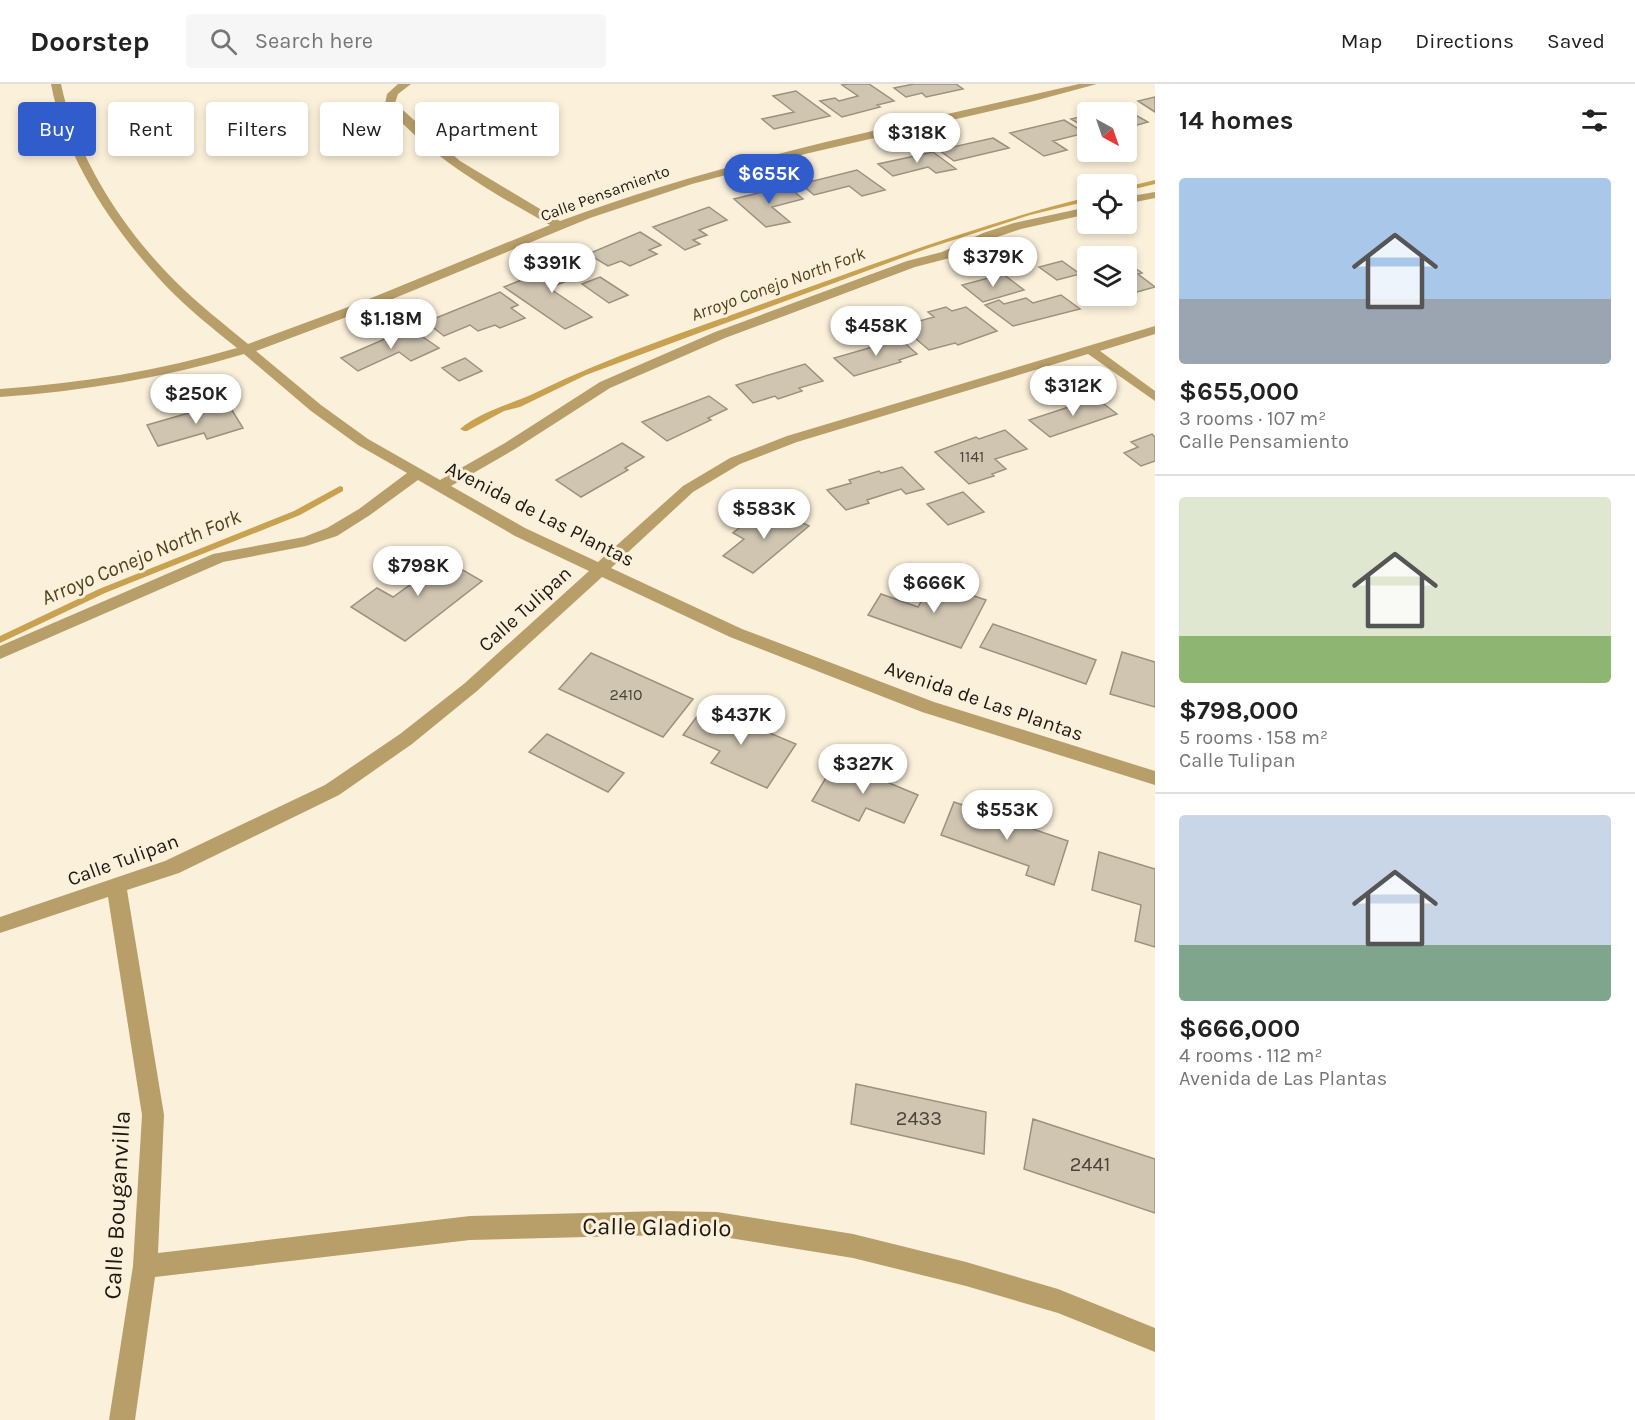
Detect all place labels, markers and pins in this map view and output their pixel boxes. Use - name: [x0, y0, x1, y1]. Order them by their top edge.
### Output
- pin: $318K: [875, 113, 959, 164]
- pin: $655K: [727, 154, 811, 205]
- pin: $379K: [951, 237, 1035, 288]
- pin: $391K: [510, 243, 594, 294]
- pin: $1.18M: [342, 299, 440, 350]
- pin: $458K: [834, 306, 918, 357]
- pin: $312K: [1031, 366, 1115, 417]
- pin: $250K: [154, 374, 238, 425]
- pin: $583K: [722, 489, 806, 540]
- pin: $798K: [376, 546, 460, 597]
- pin: $666K: [892, 563, 976, 614]
- pin: $437K: [699, 695, 783, 746]
- pin: $327K: [821, 744, 905, 795]
- pin: $553K: [965, 790, 1049, 841]

